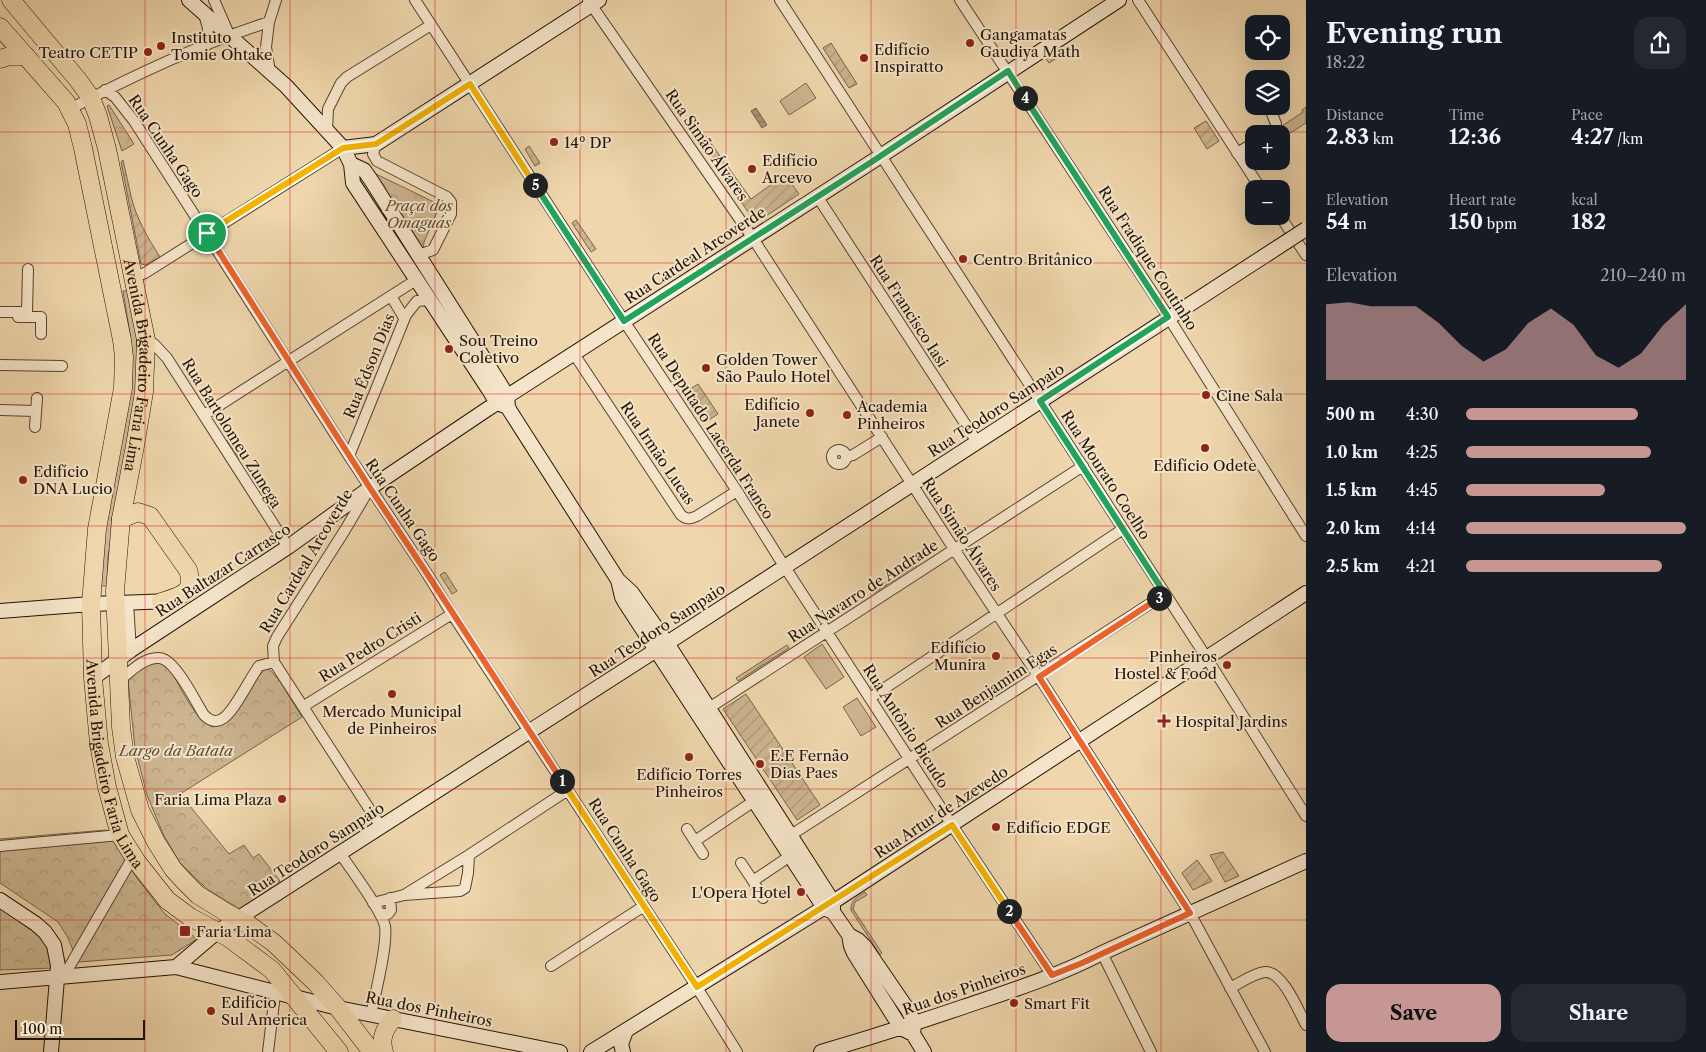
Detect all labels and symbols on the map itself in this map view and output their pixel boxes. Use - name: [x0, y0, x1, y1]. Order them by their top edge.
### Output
- place label: Gangamatas Gaudiya Math: [980, 25, 1081, 61]
- place label: Instituto Tomie Ohtake: [171, 28, 272, 64]
- marker: Gangamatas Gaudiya Math: [964, 37, 976, 49]
- marker: Instituto Tomie Ohtake: [155, 40, 167, 52]
- place label: Edifício Inspiratto: [874, 40, 943, 76]
- place label: Teatro CETIP: [39, 43, 138, 62]
- marker: Teatro CETIP: [142, 46, 154, 58]
- marker: Edifício Inspiratto: [858, 52, 870, 64]
- street label: Rua Simão Álvares: [661, 85, 753, 205]
- pin: 4: [1012, 86, 1038, 110]
- street label: Rua Cunha Gago: [124, 91, 208, 201]
- place label: 14º DP: [564, 133, 612, 152]
- marker: 14º DP: [548, 136, 560, 148]
- place label: Edifício Arcevo: [761, 151, 818, 187]
- marker: Edifício Arcevo: [746, 163, 758, 175]
- pin: 5: [522, 172, 548, 198]
- street label: Rua Fradique Coutinho: [1094, 182, 1202, 334]
- park label: Praça dos Omaguás: [384, 196, 453, 232]
- street label: Rua Cardeal Arcoverde: [621, 202, 769, 308]
- pin: [186, 212, 228, 254]
- place label: Centro Britânico: [973, 250, 1093, 269]
- street label: Rua Francisco Iasi: [866, 251, 953, 371]
- marker: Centro Britânico: [957, 253, 969, 265]
- street label: Avenida Brigadeiro Faria Lima: [120, 256, 156, 474]
- street label: Rua Édson Dias: [339, 311, 399, 421]
- street label: Rua Deputado Lacerda Franco: [644, 329, 778, 523]
- place label: Sou Treino Coletivo: [459, 331, 538, 367]
- marker: Sou Treino Coletivo: [443, 343, 455, 355]
- place label: Golden Tower São Paulo Hotel: [716, 350, 831, 386]
- street label: Rua Bartolomeu Zunega: [178, 355, 286, 512]
- street label: Rua Teodoro Sampaio: [924, 359, 1068, 461]
- marker: Golden Tower São Paulo Hotel: [700, 362, 712, 374]
- place label: Cine Sala: [1216, 386, 1283, 405]
- marker: Cine Sala: [1200, 389, 1212, 401]
- place label: Edifício Janete: [744, 395, 800, 431]
- place label: Academia Pinheiros: [856, 397, 928, 433]
- street label: Rua Irmão Lucas: [616, 398, 700, 508]
- marker: Edifício Janete: [804, 407, 816, 419]
- street label: Rua Mourato Coelho: [1057, 407, 1155, 543]
- marker: Academia Pinheiros: [841, 409, 853, 421]
- marker: Edifício Odete: [1199, 442, 1211, 454]
- street label: Rua Cunha Gago: [361, 455, 445, 565]
- place label: Edifício Odete: [1153, 456, 1257, 475]
- place label: Edifício DNA Lucio: [33, 462, 113, 498]
- street label: Rua Simão Álvares: [918, 473, 1006, 595]
- marker: Edifício DNA Lucio: [17, 474, 29, 486]
- street label: Rua Cardeal Arcoverde: [256, 486, 356, 636]
- street label: Rua Baltazar Carrasco: [152, 519, 294, 621]
- street label: Rua Navarro de Andrade: [784, 535, 942, 647]
- street label: Rua Teodoro Sampaio: [585, 579, 729, 681]
- pin: 3: [1146, 586, 1172, 610]
- street label: Rua Pedro Cristi: [315, 608, 425, 686]
- place label: Edifício Munira: [930, 638, 986, 674]
- street label: Rua Benjamim Egas: [932, 640, 1060, 732]
- place label: Pinheiros Hostel & Food: [1114, 647, 1217, 683]
- marker: Edifício Munira: [990, 650, 1002, 662]
- street label: Avenida Brigadeiro Faria Lima: [83, 658, 148, 872]
- marker: Pinheiros Hostel & Food: [1221, 659, 1233, 671]
- street label: Rua Antônio Bicudo: [859, 660, 953, 792]
- marker: Mercado Municipal de Pinheiros: [386, 688, 398, 700]
- place label: Mercado Municipal de Pinheiros: [322, 702, 462, 738]
- place label: Hospital Jardins: [1175, 712, 1287, 731]
- marker: Hospital Jardins: [1157, 714, 1171, 728]
- park label: Largo da Batata: [118, 741, 233, 760]
- place label: E.E Fernão Dias Paes: [770, 746, 849, 782]
- marker: Edifício Torres Pinheiros: [683, 751, 695, 763]
- marker: E.E Fernão Dias Paes: [754, 758, 766, 770]
- street label: Rua Artur de Azevedo: [871, 762, 1011, 862]
- place label: Edifício Torres Pinheiros: [636, 765, 742, 801]
- pin: 1: [550, 768, 574, 794]
- place label: Faria Lima Plaza: [154, 790, 272, 809]
- marker: Faria Lima Plaza: [276, 793, 288, 805]
- street label: Rua Cunha Gago: [584, 794, 666, 906]
- street label: Rua Teodoro Sampaio: [244, 798, 388, 900]
- place label: Edifício EDGE: [1006, 818, 1111, 837]
- marker: Edifício EDGE: [990, 821, 1002, 833]
- place label: L'Opera Hotel: [691, 883, 792, 902]
- marker: L'Opera Hotel: [795, 886, 807, 898]
- pin: 2: [996, 898, 1022, 924]
- place label: Faria Lima: [196, 922, 272, 941]
- marker: Faria Lima: [178, 924, 192, 938]
- street label: Rua dos Pinheiros: [900, 959, 1028, 1019]
- street label: Rua dos Pinheiros: [364, 987, 494, 1031]
- place label: Edifício Sul America: [221, 993, 307, 1029]
- place label: Smart Fit: [1024, 994, 1091, 1013]
- marker: Smart Fit: [1008, 997, 1020, 1009]
- marker: Edifício Sul America: [205, 1005, 217, 1017]
- scale bar: [15, 1017, 145, 1040]

